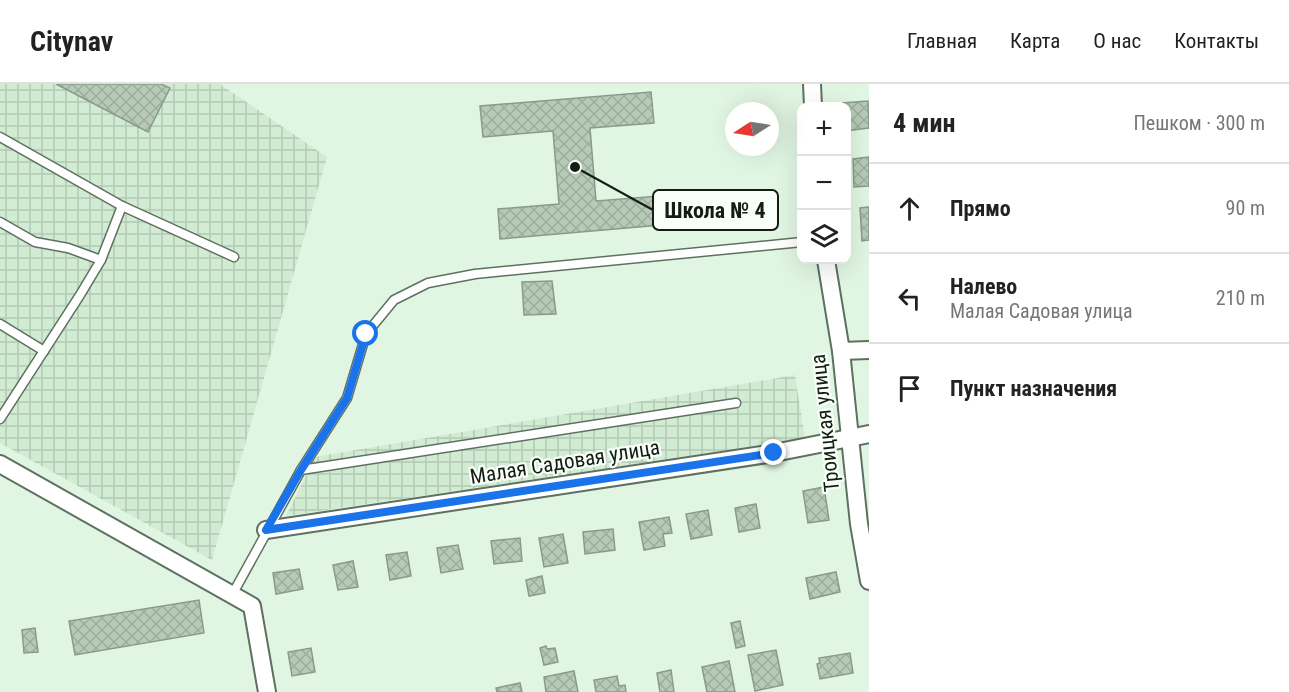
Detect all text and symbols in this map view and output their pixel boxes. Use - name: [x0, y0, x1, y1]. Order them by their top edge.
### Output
- text: Citynav: [30, 25, 113, 58]
- text: Главная: [907, 29, 977, 53]
- text: Карта: [1010, 29, 1060, 53]
- text: О нас: [1093, 29, 1141, 53]
- text: Контакты: [1174, 29, 1259, 53]
- north arrow: [725, 102, 779, 156]
- map controls: [797, 102, 851, 264]
- button: +: [797, 102, 851, 156]
- text: 4 мин: [893, 108, 955, 138]
- text: Пешком · 300 m: [1133, 111, 1265, 135]
- button: −: [797, 156, 851, 210]
- callout: Школа № 4: [653, 190, 778, 230]
- icon: ahead: [893, 192, 926, 225]
- text: Прямо: [950, 196, 1011, 221]
- text: 90 m: [1226, 196, 1265, 220]
- text: Школа № 4: [664, 198, 766, 223]
- button: layers: [797, 210, 851, 264]
- text: Налево: [950, 274, 1017, 299]
- icon: left: [893, 282, 926, 315]
- text: 210 m: [1216, 286, 1265, 310]
- text: Малая Садовая улица: [950, 299, 1133, 323]
- route start: [352, 320, 378, 346]
- street label: Троицкая улица: [806, 353, 844, 493]
- icon: arrive: [893, 372, 926, 405]
- text: Пункт назначения: [950, 376, 1117, 401]
- street label: Малая Садовая улица: [468, 435, 662, 489]
- route end: [760, 439, 786, 465]

